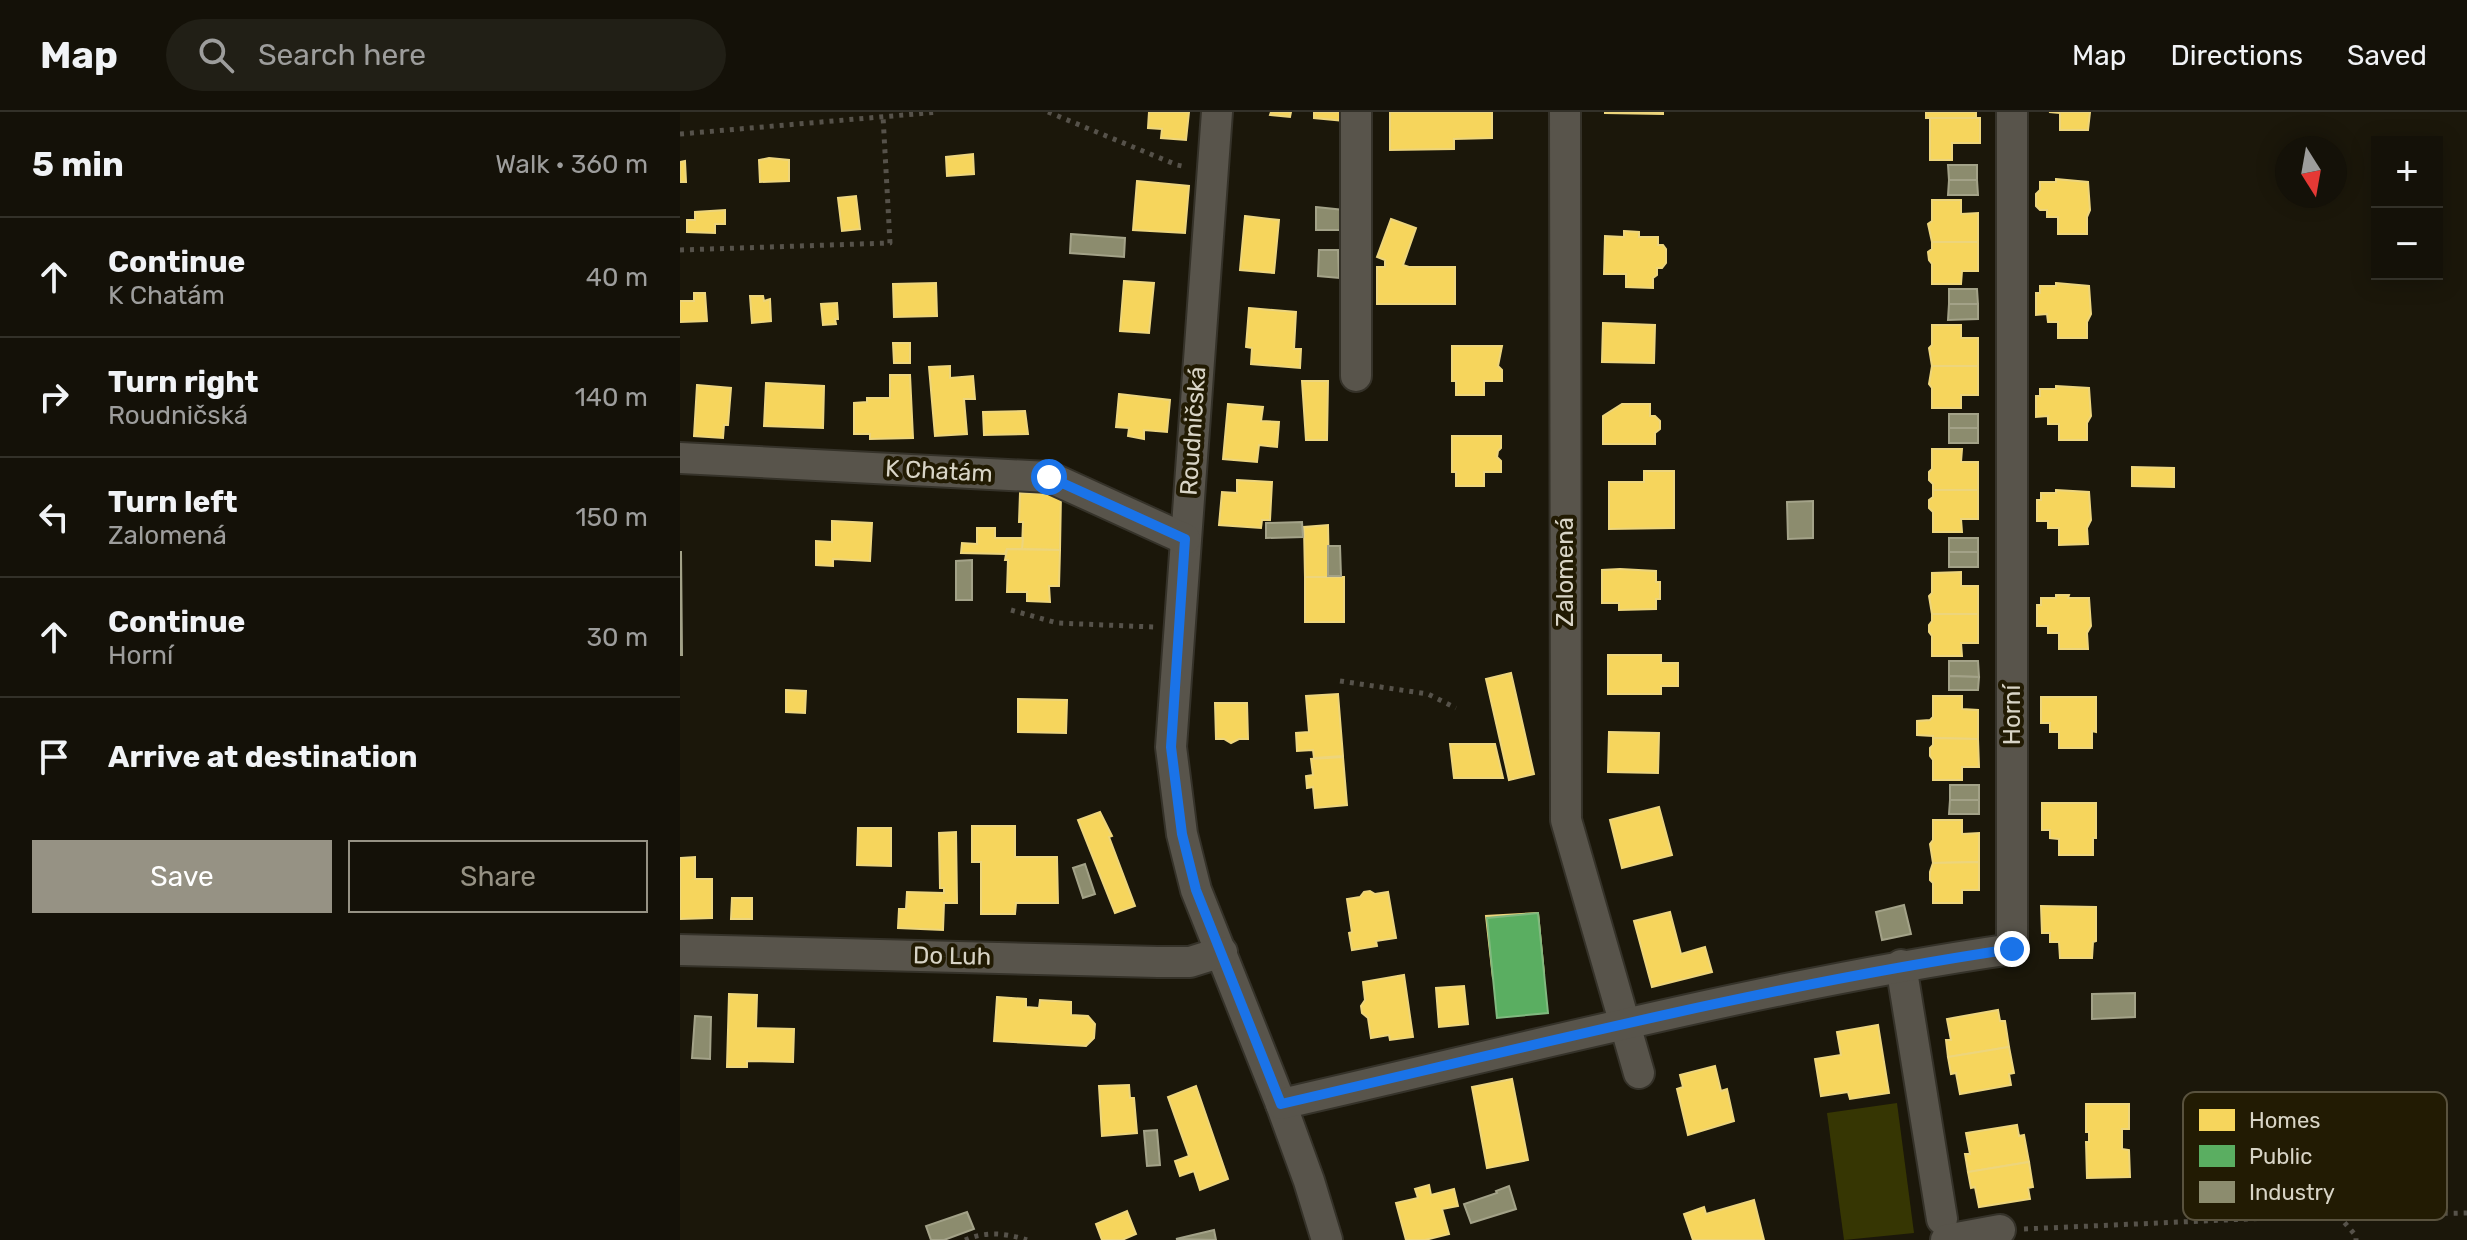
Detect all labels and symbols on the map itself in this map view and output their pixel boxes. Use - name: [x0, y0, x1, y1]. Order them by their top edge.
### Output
- north arrow: [2275, 136, 2347, 208]
- street label: Roudničská: [1175, 366, 1211, 496]
- street label: K Chatám: [884, 454, 994, 488]
- route start: [1031, 459, 1067, 495]
- street label: Zalomená: [1551, 517, 1579, 627]
- street label: Horní: [1998, 684, 2026, 745]
- route end: [1994, 931, 2030, 967]
- street label: Do Luh: [913, 941, 991, 971]
- legend: [2183, 1092, 2447, 1220]
- text: Homes: [2249, 1107, 2320, 1134]
- text: Public: [2249, 1143, 2312, 1170]
- text: Industry: [2249, 1179, 2335, 1206]

